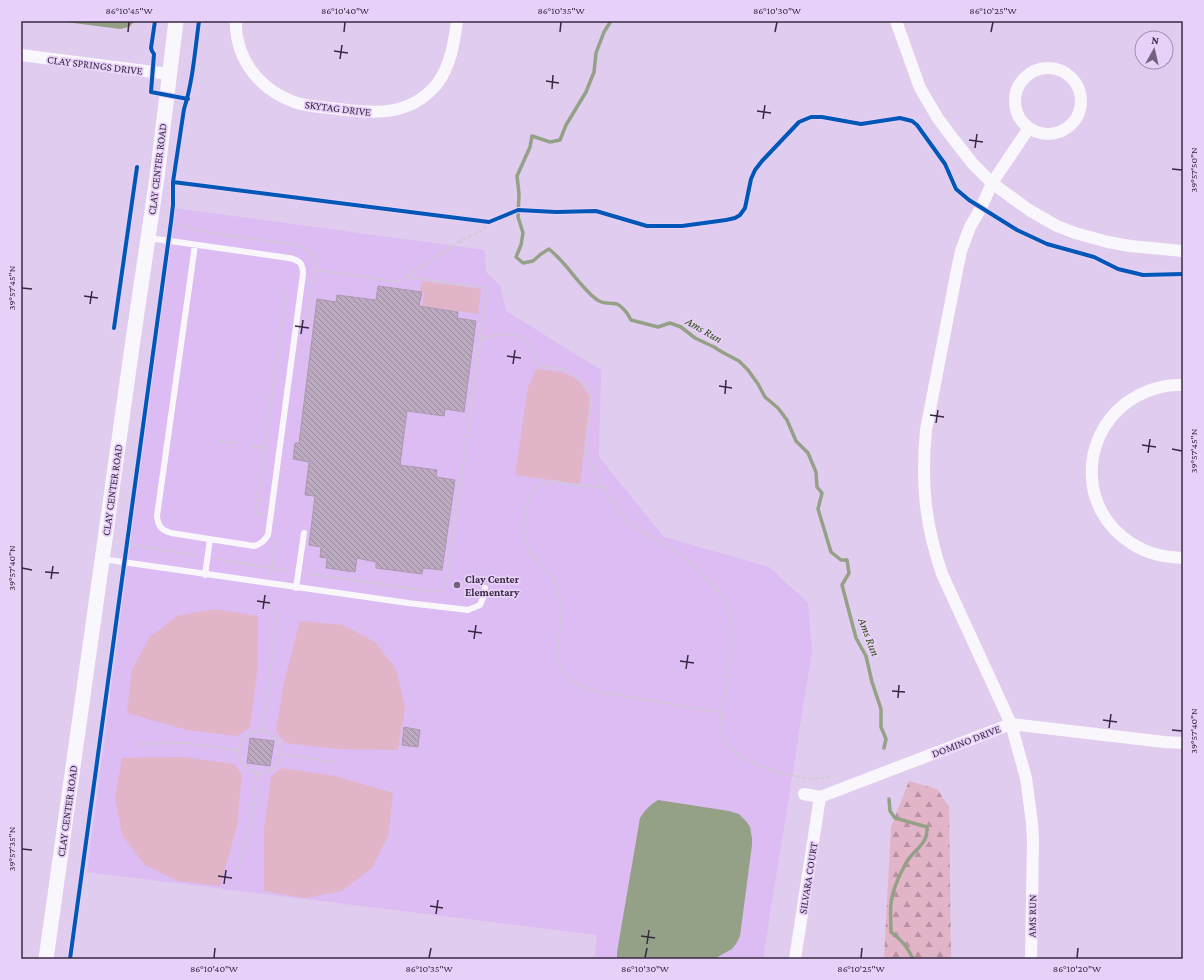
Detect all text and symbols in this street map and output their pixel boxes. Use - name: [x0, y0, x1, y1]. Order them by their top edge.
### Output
- text: 86°10'45"W: [105, 5, 153, 16]
- text: 86°10'40"W: [321, 5, 370, 16]
- text: 86°10'35"W: [537, 5, 585, 16]
- text: 86°10'30"W: [753, 5, 802, 16]
- text: 86°10'25"W: [969, 5, 1018, 16]
- north arrow: [1134, 30, 1174, 70]
- text: N: [1151, 34, 1160, 47]
- street label: CLAY SPRINGS DRIVE: [47, 53, 143, 77]
- street label: SKYTAG DRIVE: [304, 98, 372, 118]
- street label: CLAY CENTER ROAD: [145, 122, 169, 216]
- text: 39°57'50"N: [1188, 147, 1199, 193]
- text: 39°57'45"N: [6, 265, 17, 310]
- water label: Ams Run: [682, 313, 725, 346]
- text: 39°57'45"N: [1188, 428, 1199, 473]
- street label: CLAY CENTER ROAD: [100, 443, 124, 537]
- text: 39°57'40"N: [6, 545, 17, 591]
- place label: Clay Center Elementary: [465, 573, 520, 598]
- marker: Clay Center Elementary: [452, 580, 462, 590]
- water label: Ams Run: [855, 615, 883, 658]
- text: 39°57'40"N: [1188, 708, 1199, 754]
- street label: DOMINO DRIVE: [930, 722, 1002, 760]
- street label: CLAY CENTER ROAD: [55, 764, 79, 858]
- text: 39°57'35"N: [6, 826, 17, 871]
- street label: SILVARA COURT: [796, 841, 820, 915]
- street label: AMS RUN: [1026, 894, 1038, 938]
- text: 86°10'40"W: [190, 963, 239, 974]
- text: 86°10'35"W: [405, 963, 453, 974]
- text: 86°10'30"W: [621, 963, 670, 974]
- text: 86°10'25"W: [837, 963, 886, 974]
- text: 86°10'20"W: [1053, 963, 1102, 974]

